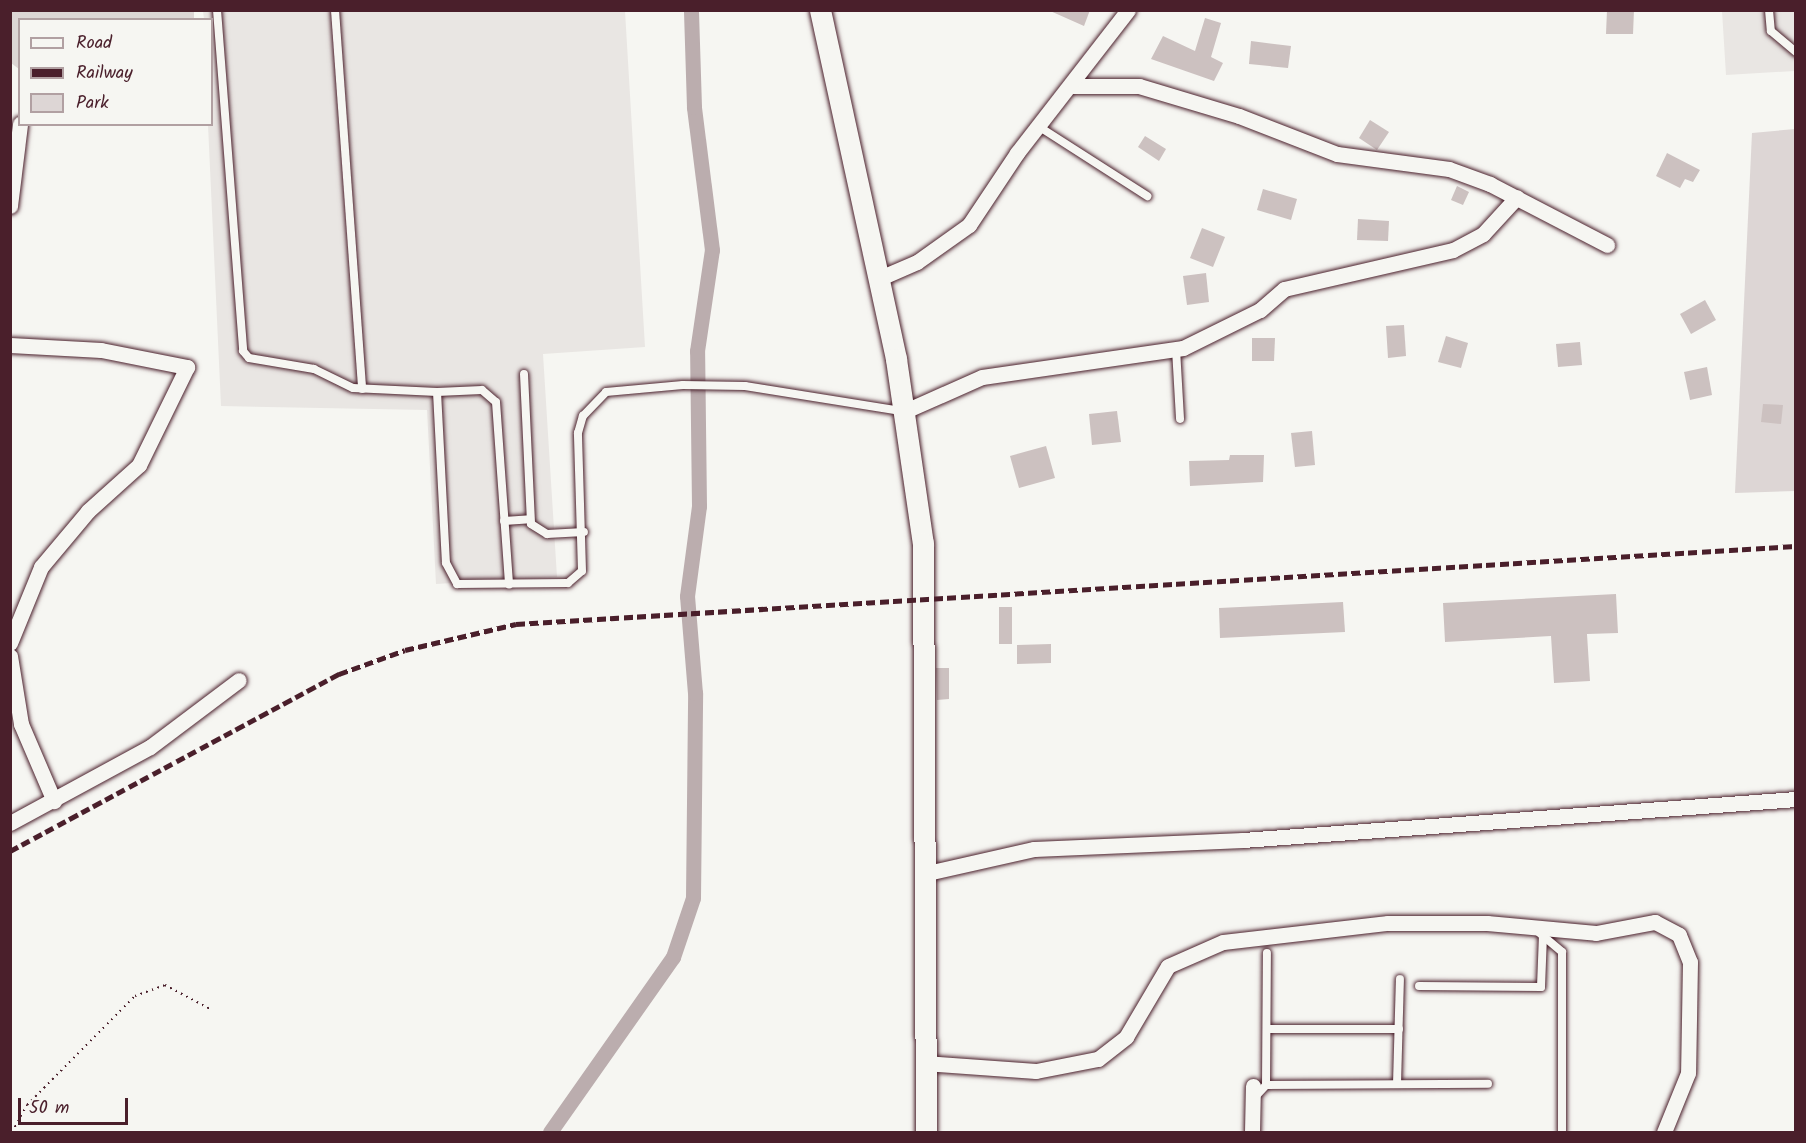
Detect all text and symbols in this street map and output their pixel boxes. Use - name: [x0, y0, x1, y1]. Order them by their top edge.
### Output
- legend: [18, 18, 213, 126]
- text: Road: [76, 29, 112, 58]
- text: Railway: [76, 59, 133, 88]
- text: Park: [76, 89, 109, 118]
- scale bar: [21, 1086, 130, 1124]
- text: 50 m: [29, 1094, 69, 1123]

